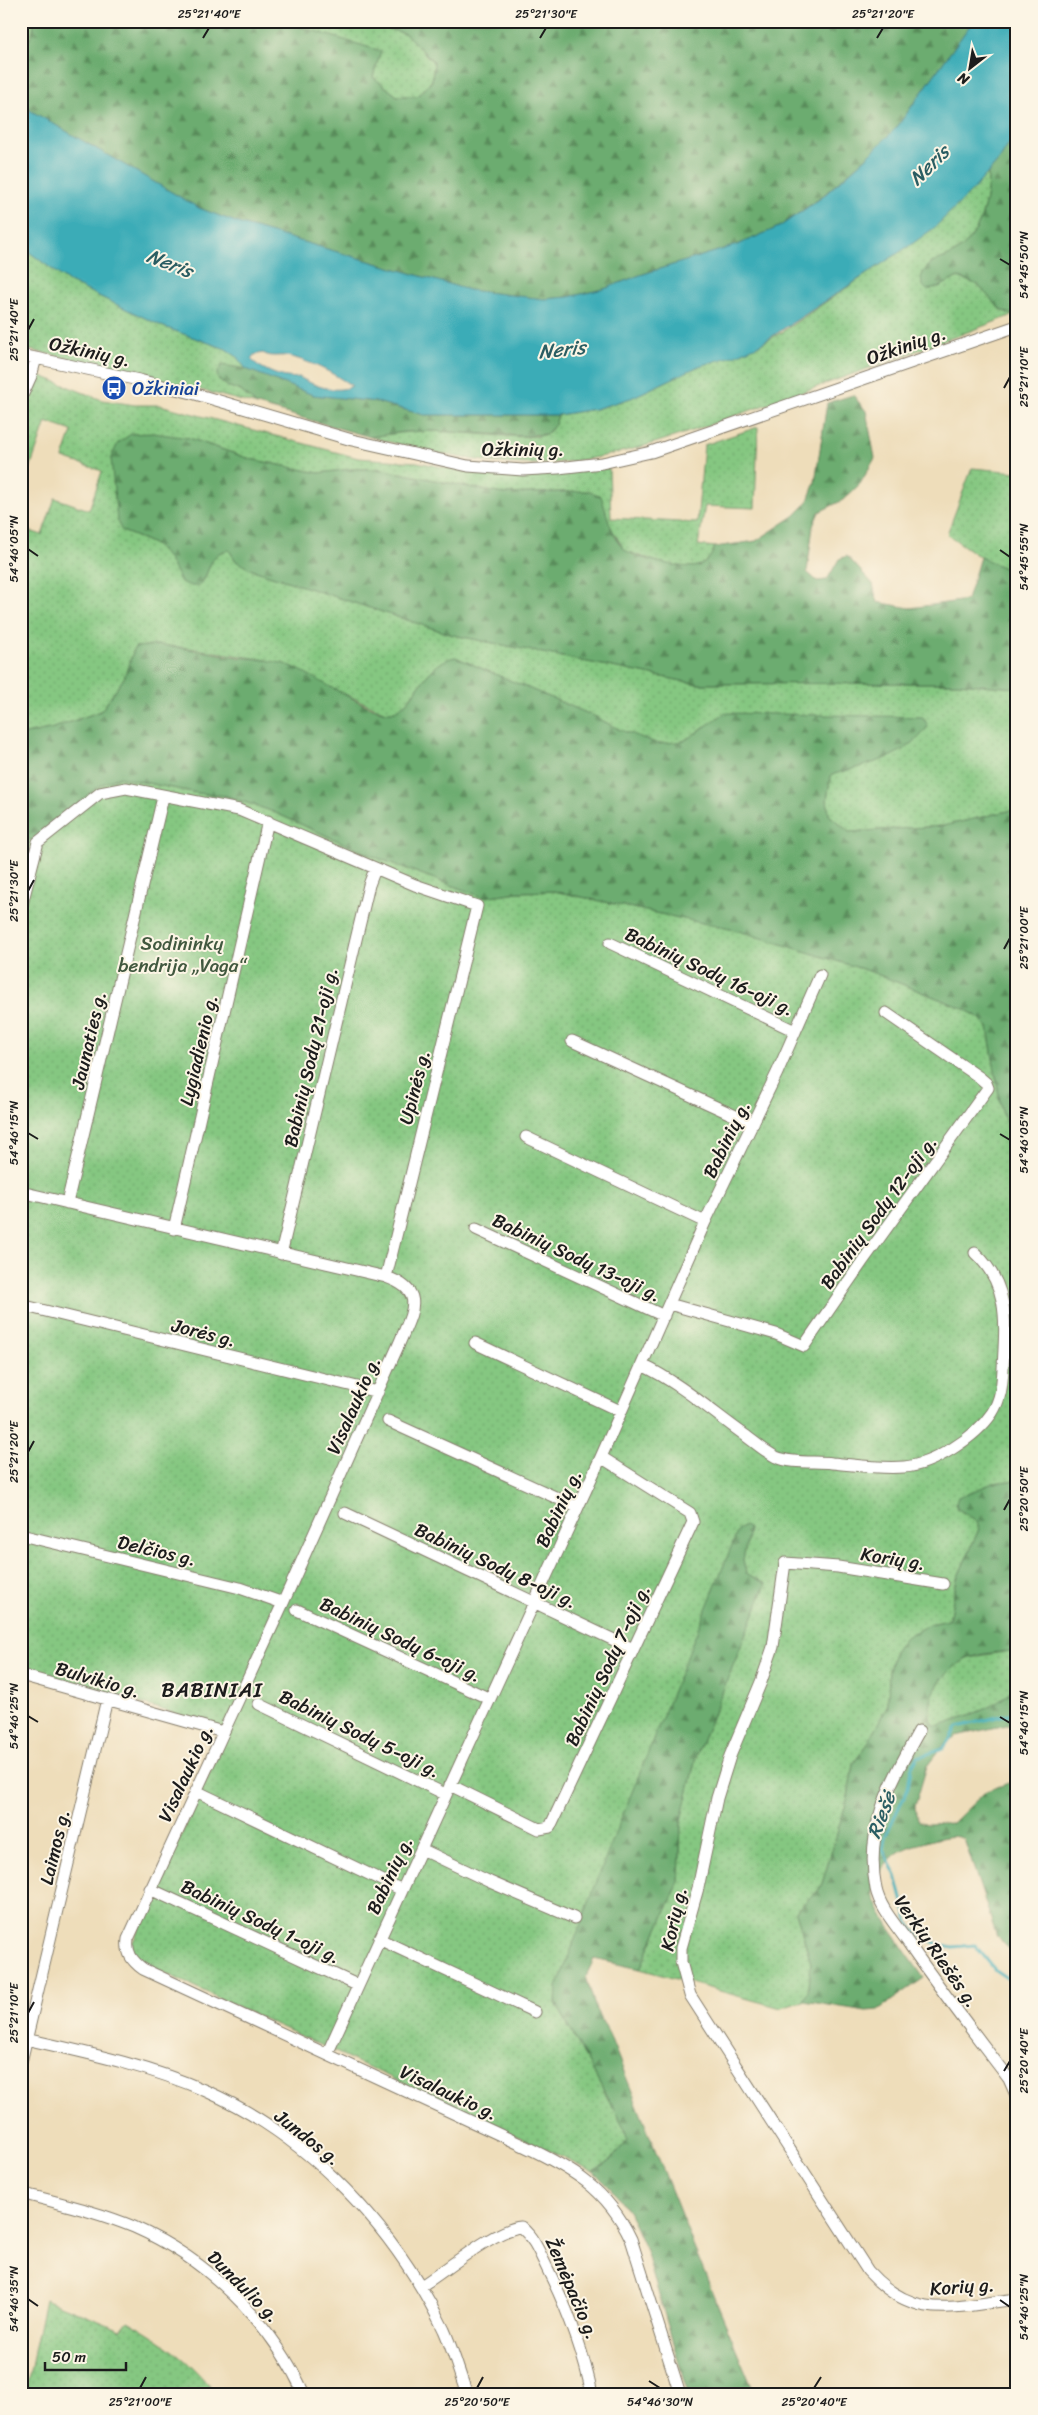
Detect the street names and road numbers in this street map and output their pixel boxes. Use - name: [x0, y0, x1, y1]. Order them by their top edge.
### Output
- street label: Ožkinių g.: [862, 316, 951, 375]
- street label: Ožkinių g.: [46, 327, 134, 376]
- street label: Ožkinių g.: [482, 433, 564, 466]
- street label: Babinių Sodų 16-oji g.: [620, 918, 800, 1025]
- street label: Babinių Sodų 21-oji g.: [274, 964, 347, 1150]
- street label: Jaunaties g.: [61, 988, 116, 1093]
- street label: Lygiadienio g.: [170, 991, 227, 1109]
- street label: Upinės g.: [389, 1046, 440, 1128]
- street label: Babinių g.: [693, 1095, 760, 1184]
- street label: Babinių Sodų 12-oji g.: [811, 1128, 946, 1296]
- street label: Babinių Sodų 13-oji g.: [487, 1204, 667, 1311]
- street label: Jorės g.: [167, 1308, 239, 1356]
- street label: Visalaukio g.: [317, 1351, 390, 1460]
- street label: Babinių g.: [526, 1464, 591, 1553]
- street label: Babinių Sodų 8-oji g.: [409, 1513, 583, 1618]
- street label: Delčios g.: [114, 1525, 199, 1576]
- street label: Korių g.: [858, 1537, 927, 1580]
- street label: Babinių Sodų 7-oji g.: [555, 1579, 660, 1752]
- street label: Babinių Sodų 6-oji g.: [314, 1587, 487, 1691]
- street label: Bulvikio g.: [52, 1652, 144, 1707]
- street label: Babinių Sodų 5-oji g.: [273, 1680, 446, 1787]
- street label: Visalaukio g.: [148, 1719, 223, 1828]
- street label: Laimos g.: [30, 1806, 79, 1888]
- street label: Babinių g.: [357, 1831, 422, 1920]
- street label: Babinių Sodų 1-oji g.: [175, 1870, 346, 1973]
- street label: Korių g.: [651, 1884, 696, 1954]
- street label: Verkių Riešės g.: [885, 1888, 988, 2015]
- street label: Visalaukio g.: [394, 2055, 503, 2130]
- street label: Jundos g.: [266, 2100, 348, 2174]
- street label: Žemėpačio g.: [536, 2232, 609, 2345]
- street label: Dundulio g.: [199, 2242, 288, 2331]
- street label: Korių g.: [929, 2268, 995, 2305]

